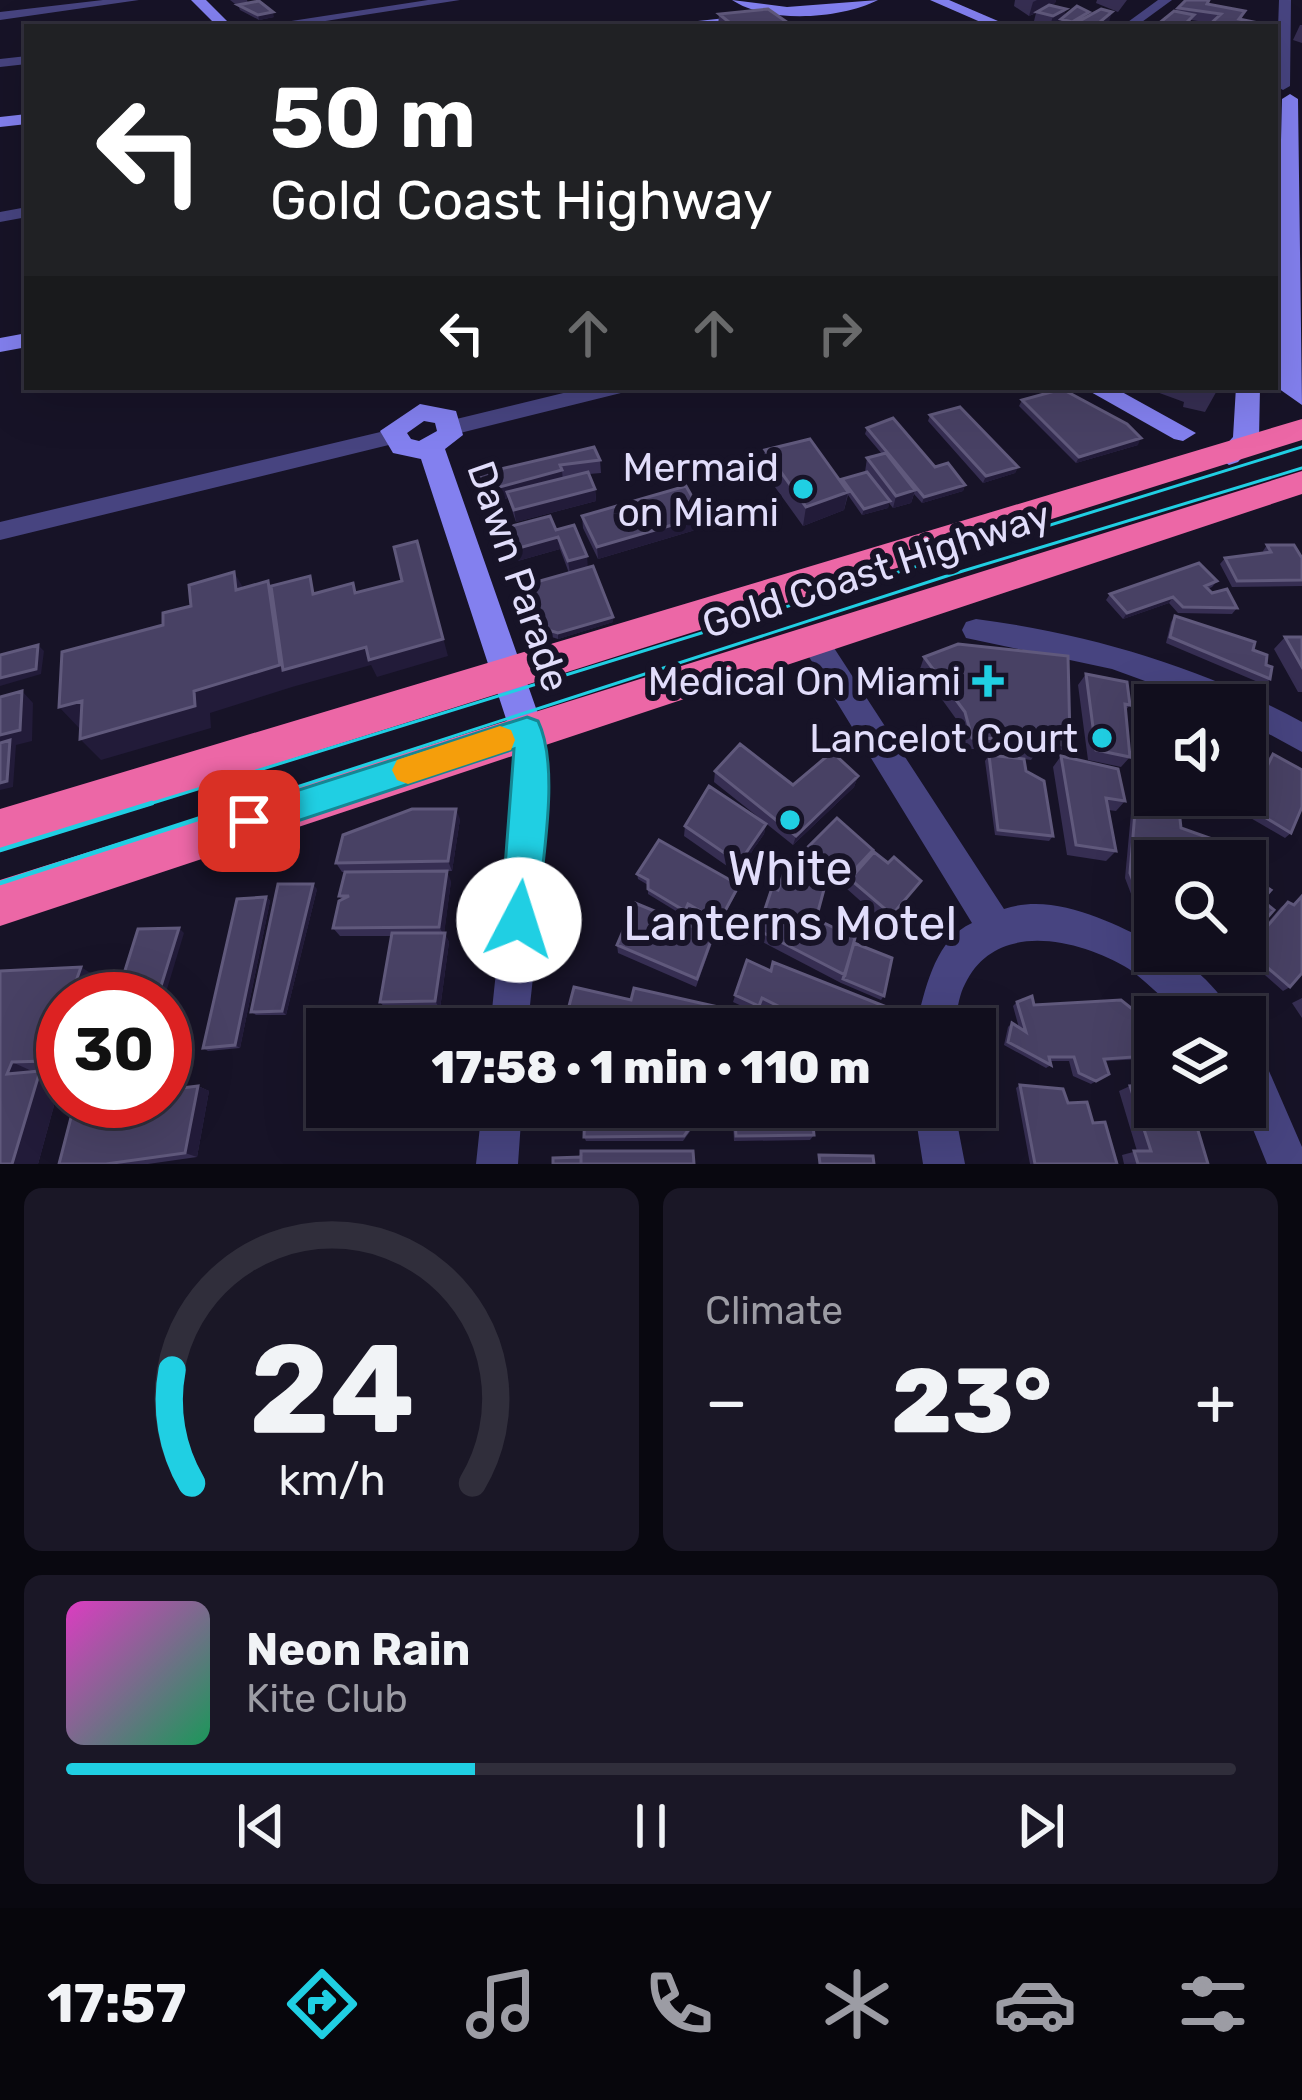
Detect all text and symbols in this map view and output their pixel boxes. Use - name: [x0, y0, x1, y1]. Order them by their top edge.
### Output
- text: 50 m: [270, 68, 476, 168]
- icon: left: [72, 72, 228, 228]
- text: Gold Coast Highway: [270, 169, 773, 233]
- icon: left: [429, 300, 495, 366]
- icon: ahead: [555, 300, 621, 366]
- icon: ahead: [681, 300, 747, 366]
- icon: right: [807, 300, 873, 366]
- place label: Mermaid on Miami: [617, 445, 779, 536]
- street label: Dawn Parade: [457, 455, 579, 697]
- marker: Mermaid on Miami: [790, 476, 816, 502]
- street label: Gold Coast Highway: [697, 492, 1056, 648]
- place label: Medical On Miami: [648, 659, 961, 705]
- marker: Medical On Miami: [972, 665, 1004, 697]
- map controls: [1134, 684, 1266, 1128]
- button: sound: [1134, 684, 1266, 816]
- place label: Lancelot Court: [809, 716, 1078, 762]
- marker: Lancelot Court: [1089, 725, 1115, 751]
- pin: [198, 770, 300, 872]
- icon: arrive: [216, 788, 282, 854]
- marker: White Lanterns Motel: [777, 807, 803, 833]
- place label: White Lanterns Motel: [623, 840, 957, 952]
- button: search: [1134, 840, 1266, 972]
- position arrow: [456, 857, 582, 983]
- speed limit sign: 30: [36, 972, 192, 1128]
- button: layers: [1134, 996, 1266, 1128]
- text: 17:58 · 1 min · 110 m: [432, 1041, 870, 1094]
- text: Climate: [705, 1288, 843, 1334]
- text: 24: [249, 1315, 414, 1463]
- text: 23°: [891, 1348, 1052, 1455]
- text: −: [705, 1362, 748, 1441]
- text: +: [1195, 1362, 1236, 1441]
- text: km/h: [278, 1454, 385, 1505]
- text: Neon Rain: [246, 1623, 471, 1676]
- text: Kite Club: [246, 1676, 408, 1722]
- icon: previous: [228, 1793, 294, 1859]
- icon: pause: [618, 1793, 684, 1859]
- icon: next: [1008, 1793, 1074, 1859]
- icon: directions: [280, 1962, 364, 2046]
- icon: music: [459, 1962, 543, 2046]
- icon: phone: [637, 1962, 721, 2046]
- icon: climate: [815, 1962, 899, 2046]
- icon: car: [993, 1962, 1077, 2046]
- icon: filters: [1171, 1962, 1255, 2046]
- text: 17:57: [47, 1972, 186, 2036]

